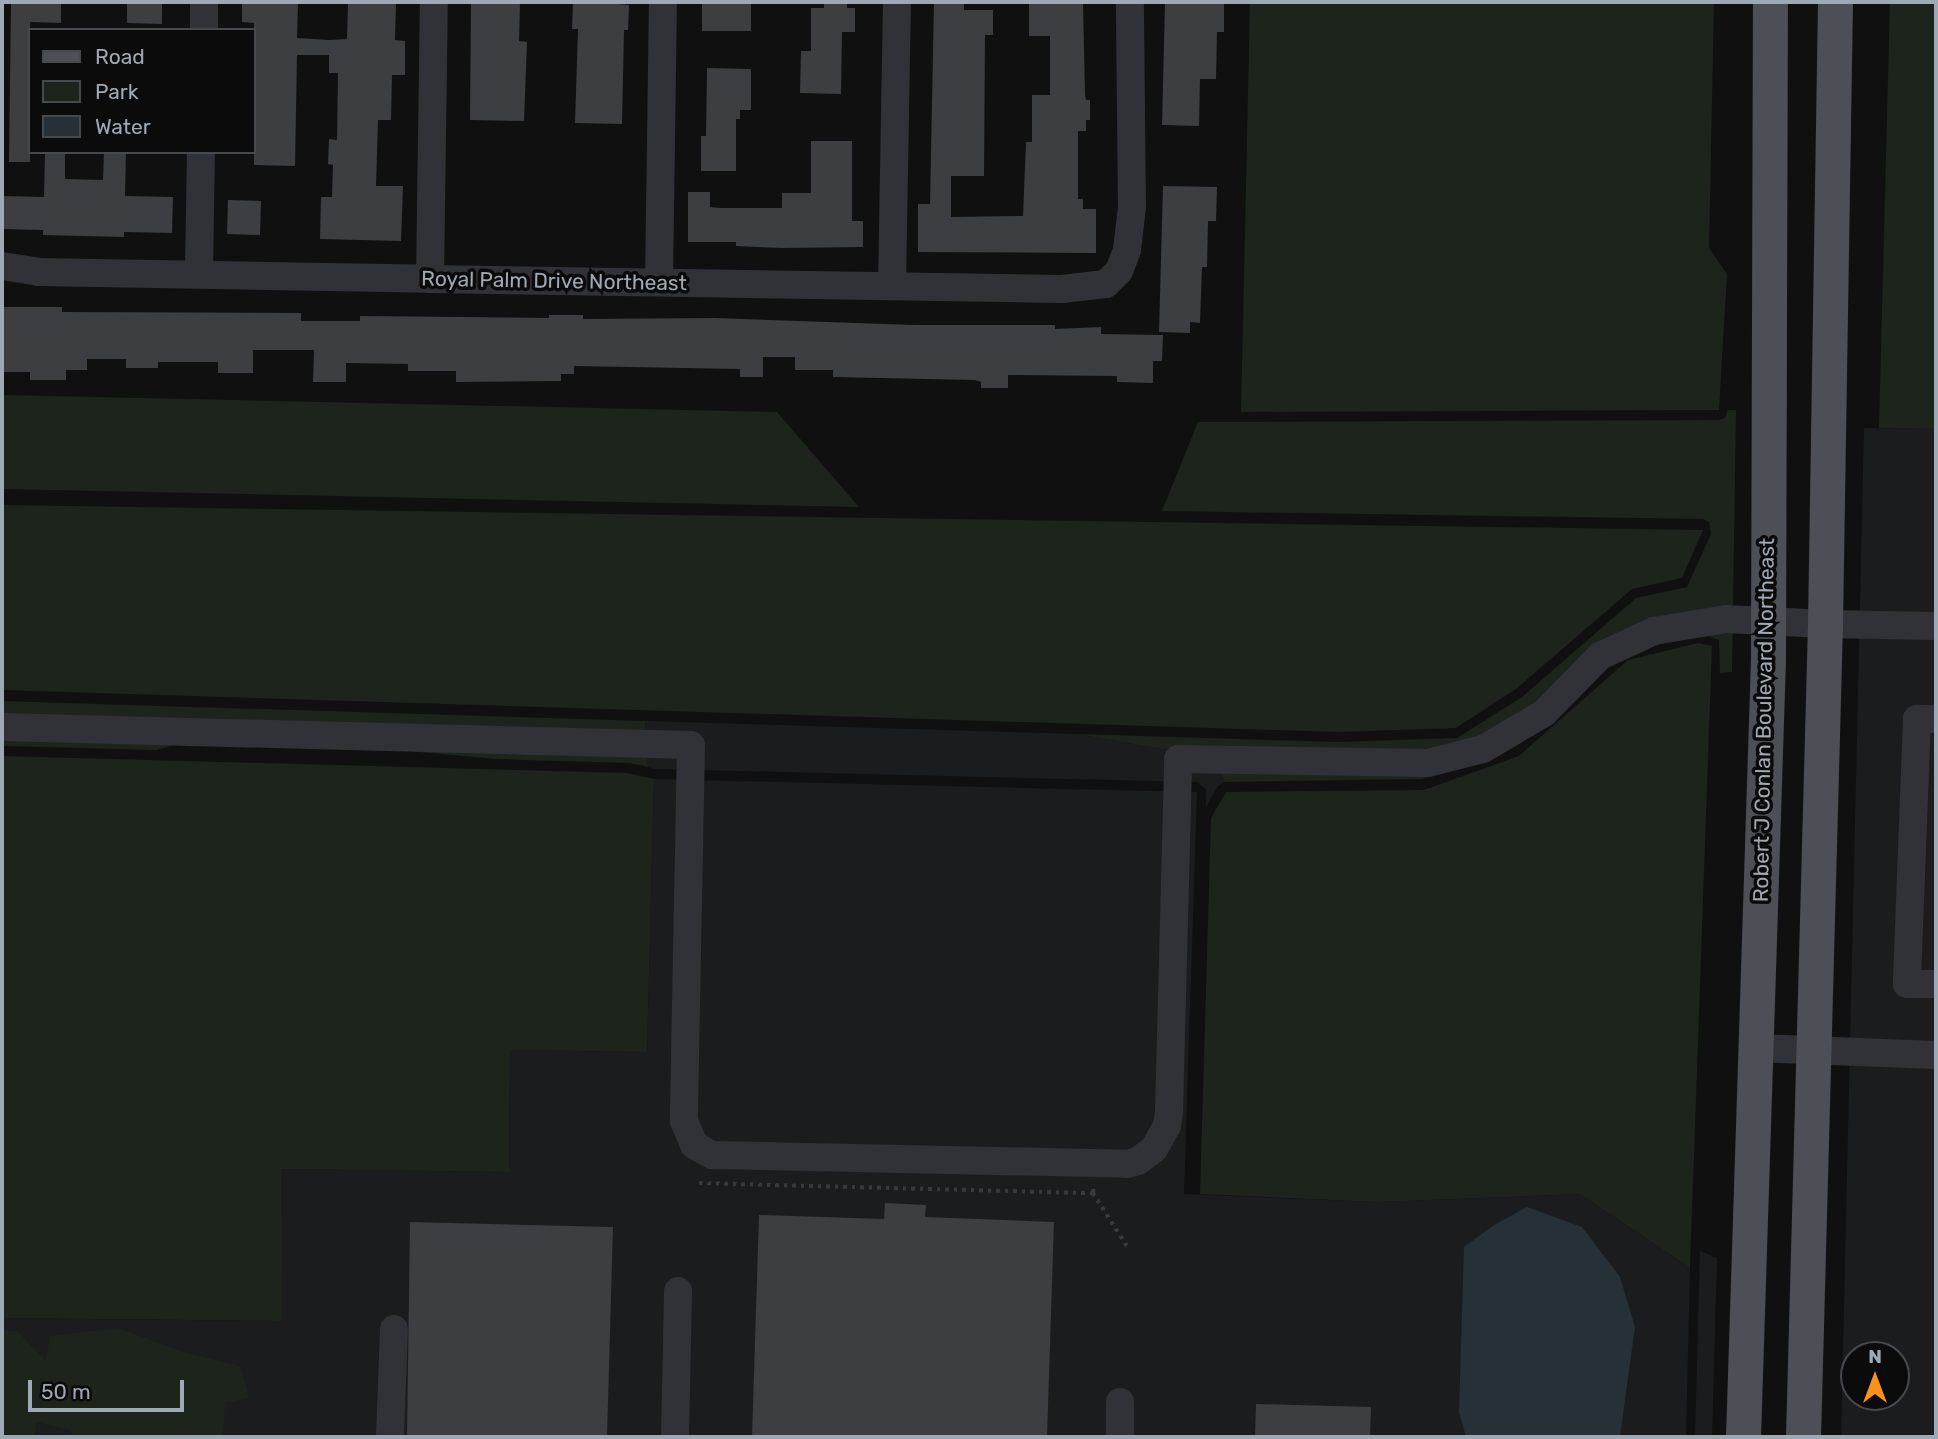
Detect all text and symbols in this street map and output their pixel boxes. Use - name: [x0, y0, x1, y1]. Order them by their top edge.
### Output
- legend: [28, 28, 256, 154]
- text: Road: [95, 44, 145, 69]
- text: Park: [95, 79, 139, 104]
- text: Water: [95, 114, 151, 139]
- street label: Royal Palm Drive Northeast: [421, 266, 687, 296]
- street label: Robert J Conlan Boulevard Northeast: [1748, 538, 1780, 902]
- north arrow: [1840, 1341, 1910, 1411]
- text: N: [1868, 1345, 1882, 1368]
- scale bar: [32, 1366, 187, 1410]
- text: 50 m: [41, 1379, 91, 1404]

